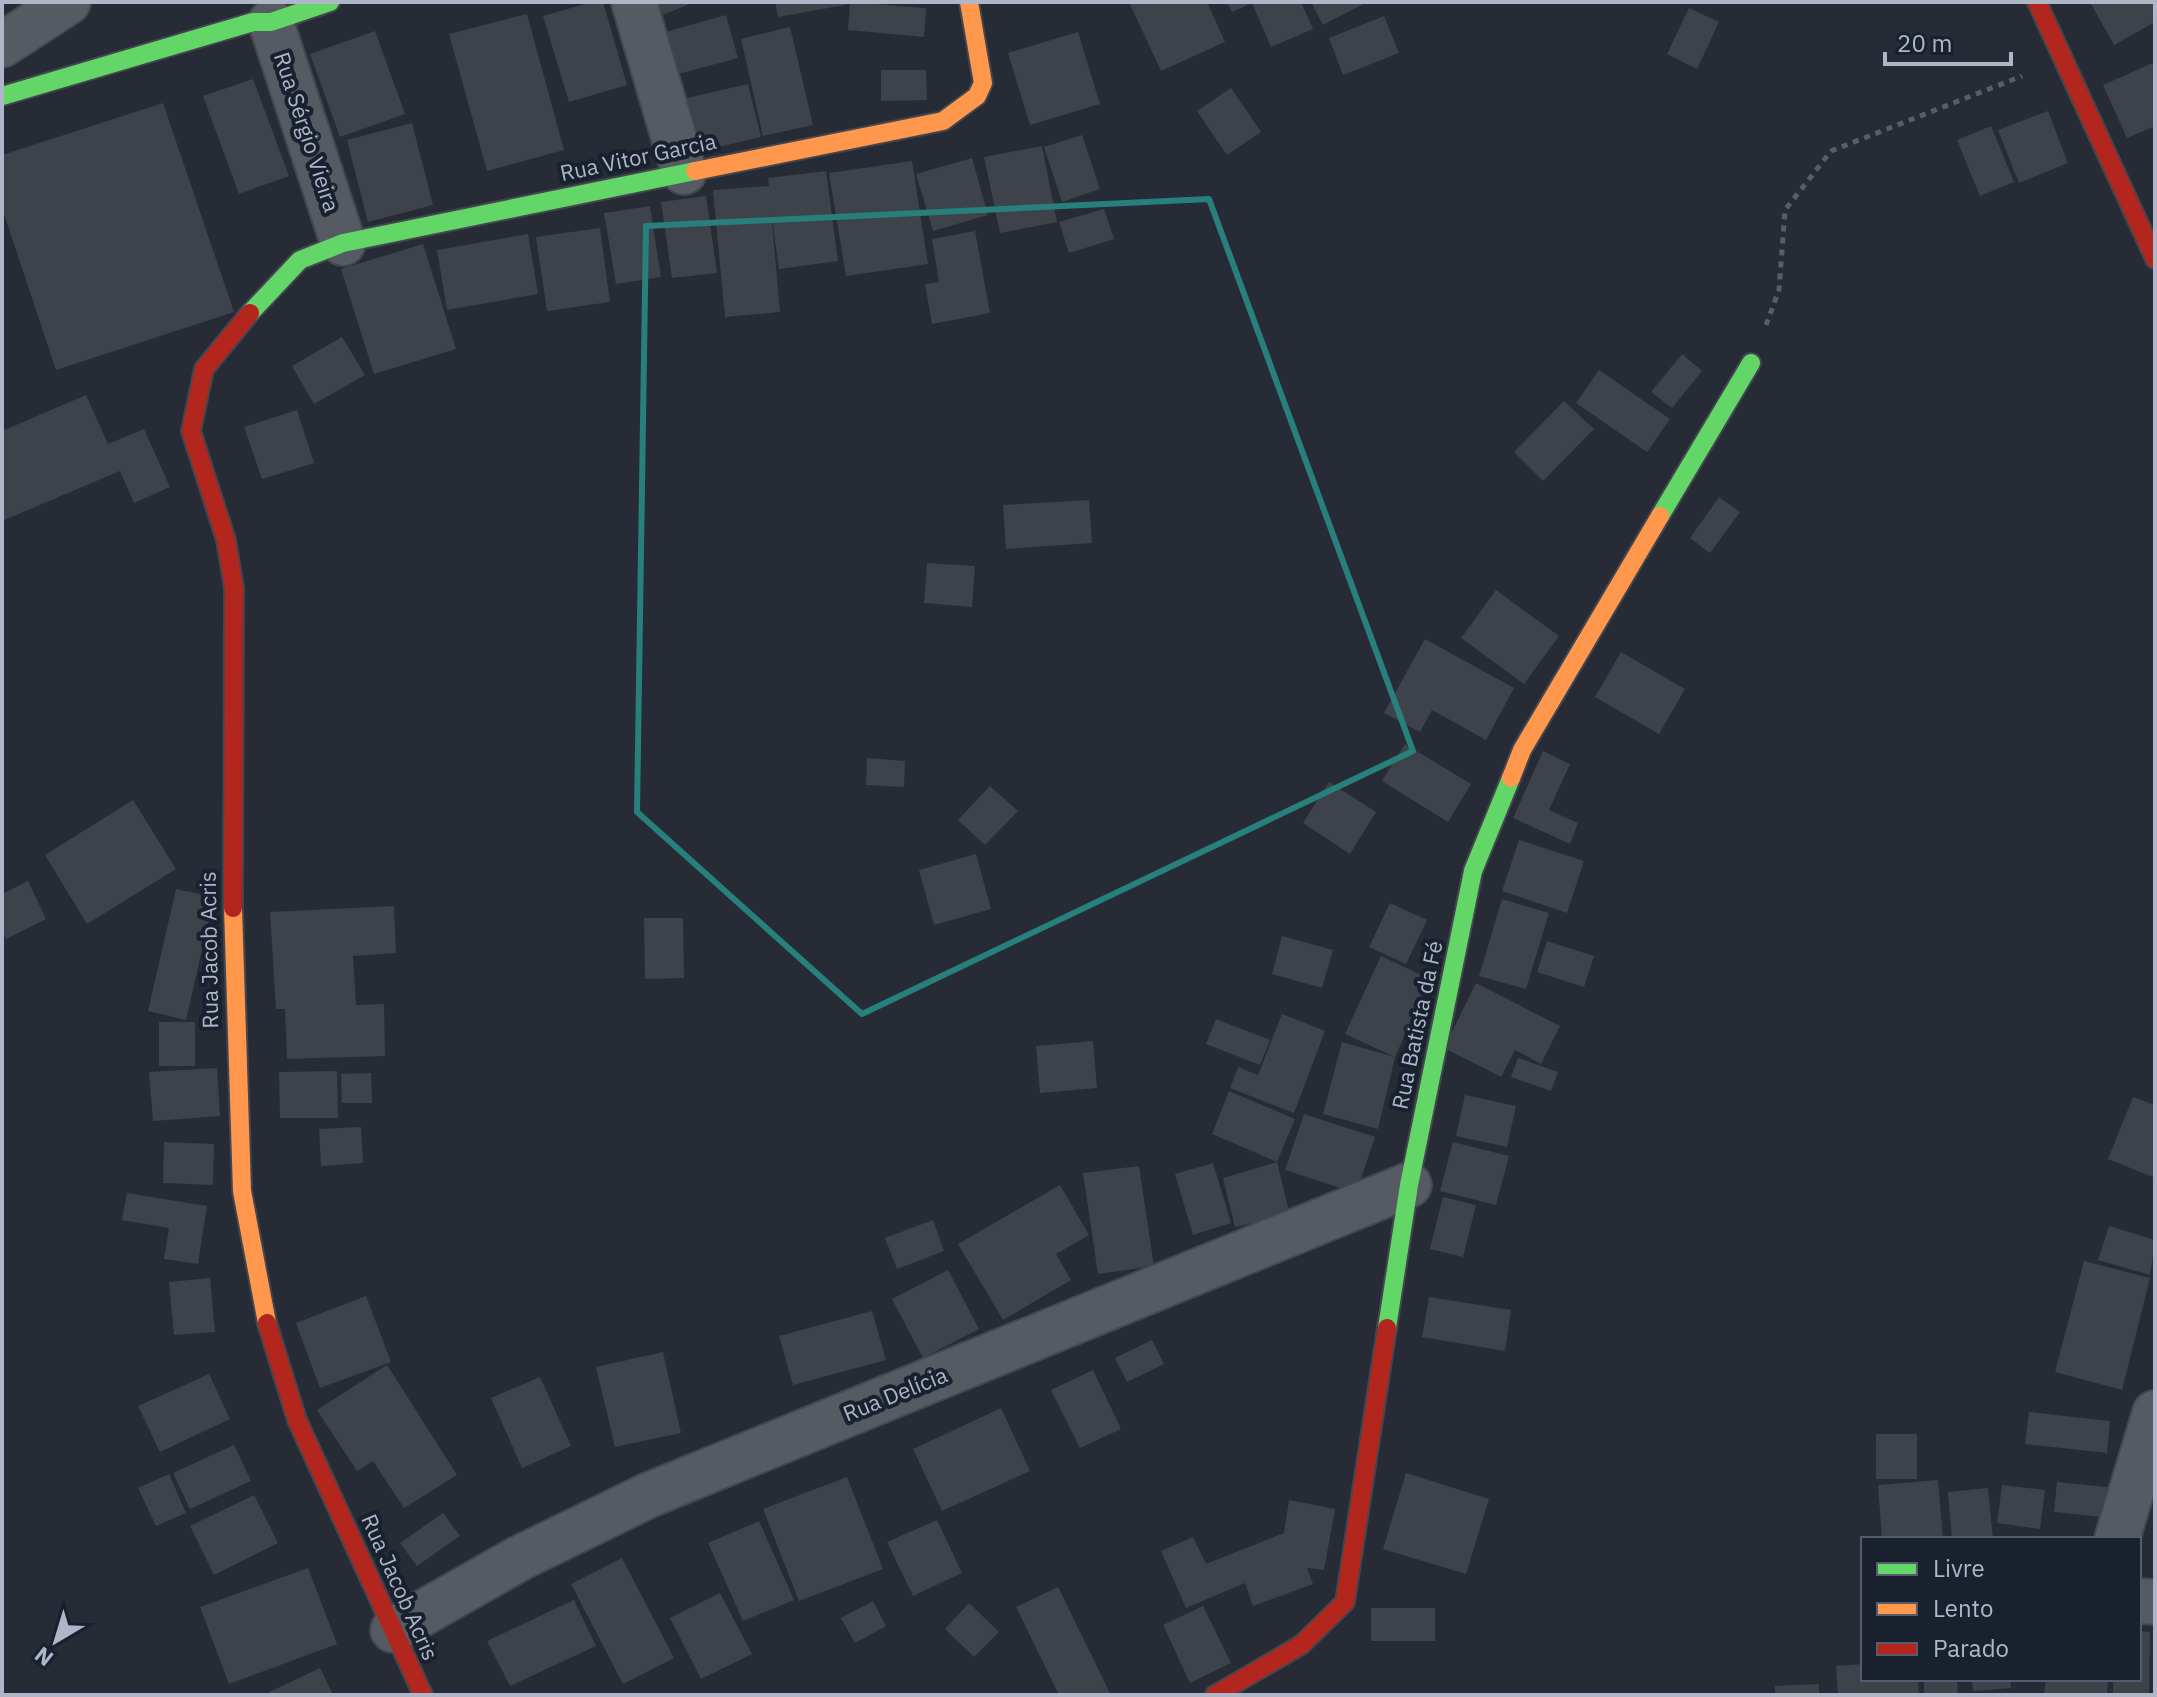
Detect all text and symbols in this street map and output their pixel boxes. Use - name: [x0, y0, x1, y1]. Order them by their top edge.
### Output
- scale bar: [1885, 16, 2011, 66]
- text: 20 m: [1897, 27, 1952, 59]
- street label: Rua Sérgio Vieira: [268, 48, 347, 216]
- street label: Rua Vitor Garcia: [557, 126, 719, 187]
- street label: Rua Jacob Acris: [193, 871, 224, 1029]
- street label: Rua Batista da Fé: [1384, 938, 1449, 1112]
- street label: Rua Delícia: [838, 1359, 952, 1428]
- street label: Rua Jacob Acris: [355, 1509, 446, 1664]
- legend: [1861, 1537, 2141, 1681]
- text: Livre: [1933, 1552, 1985, 1584]
- text: Lento: [1933, 1592, 1993, 1624]
- north arrow: [16, 1601, 96, 1681]
- text: Parado: [1933, 1632, 2009, 1664]
- text: N: [28, 1641, 59, 1673]

